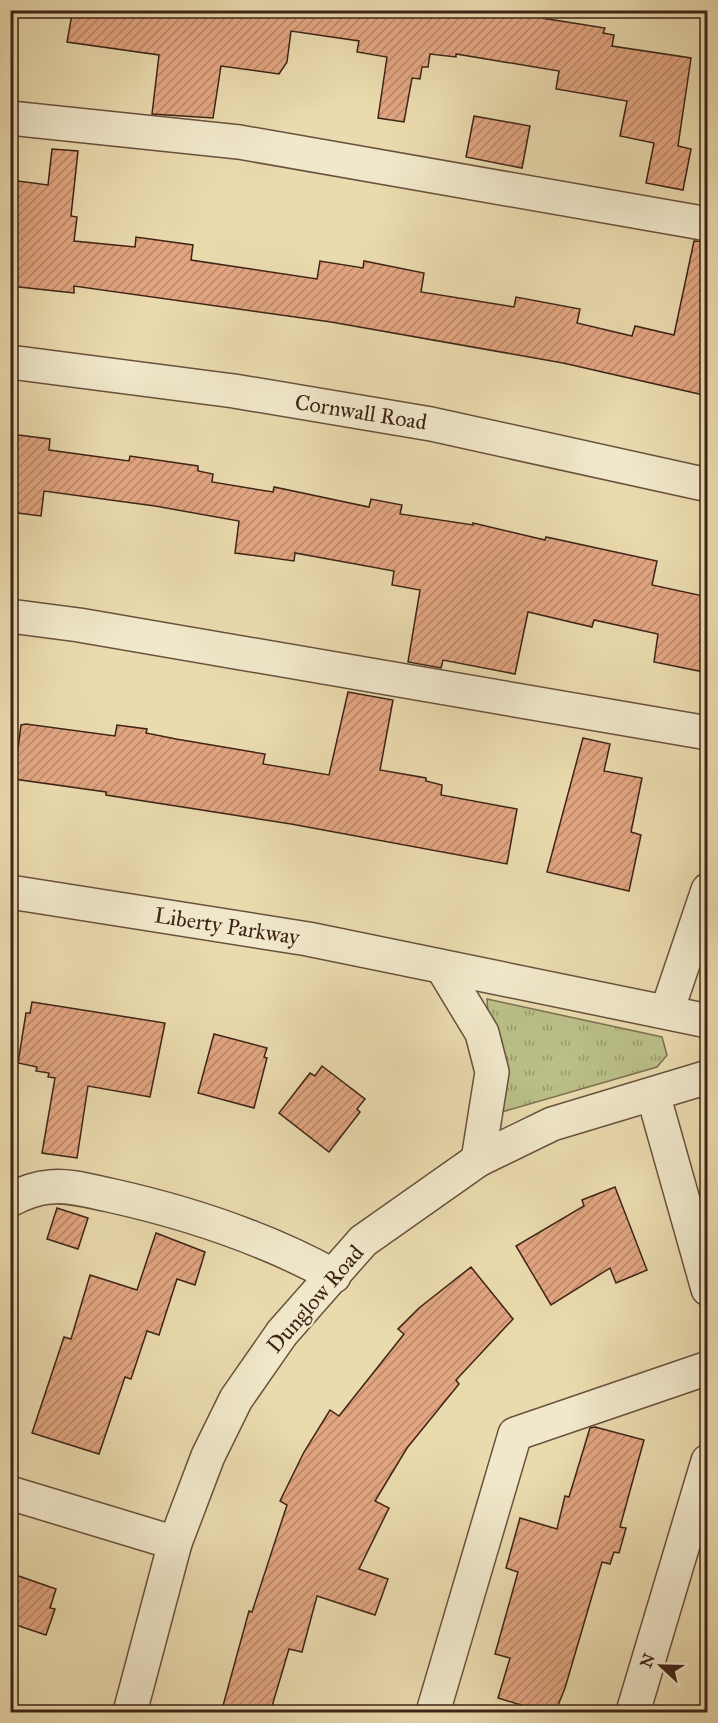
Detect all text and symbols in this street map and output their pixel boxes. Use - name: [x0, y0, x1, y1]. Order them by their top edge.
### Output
- street label: Cornwall Road: [293, 388, 429, 436]
- street label: Liberty Parkway: [152, 901, 302, 951]
- street label: Dunglow Road: [261, 1239, 369, 1359]
- north arrow: [631, 1636, 691, 1696]
- text: N: [636, 1650, 659, 1670]

